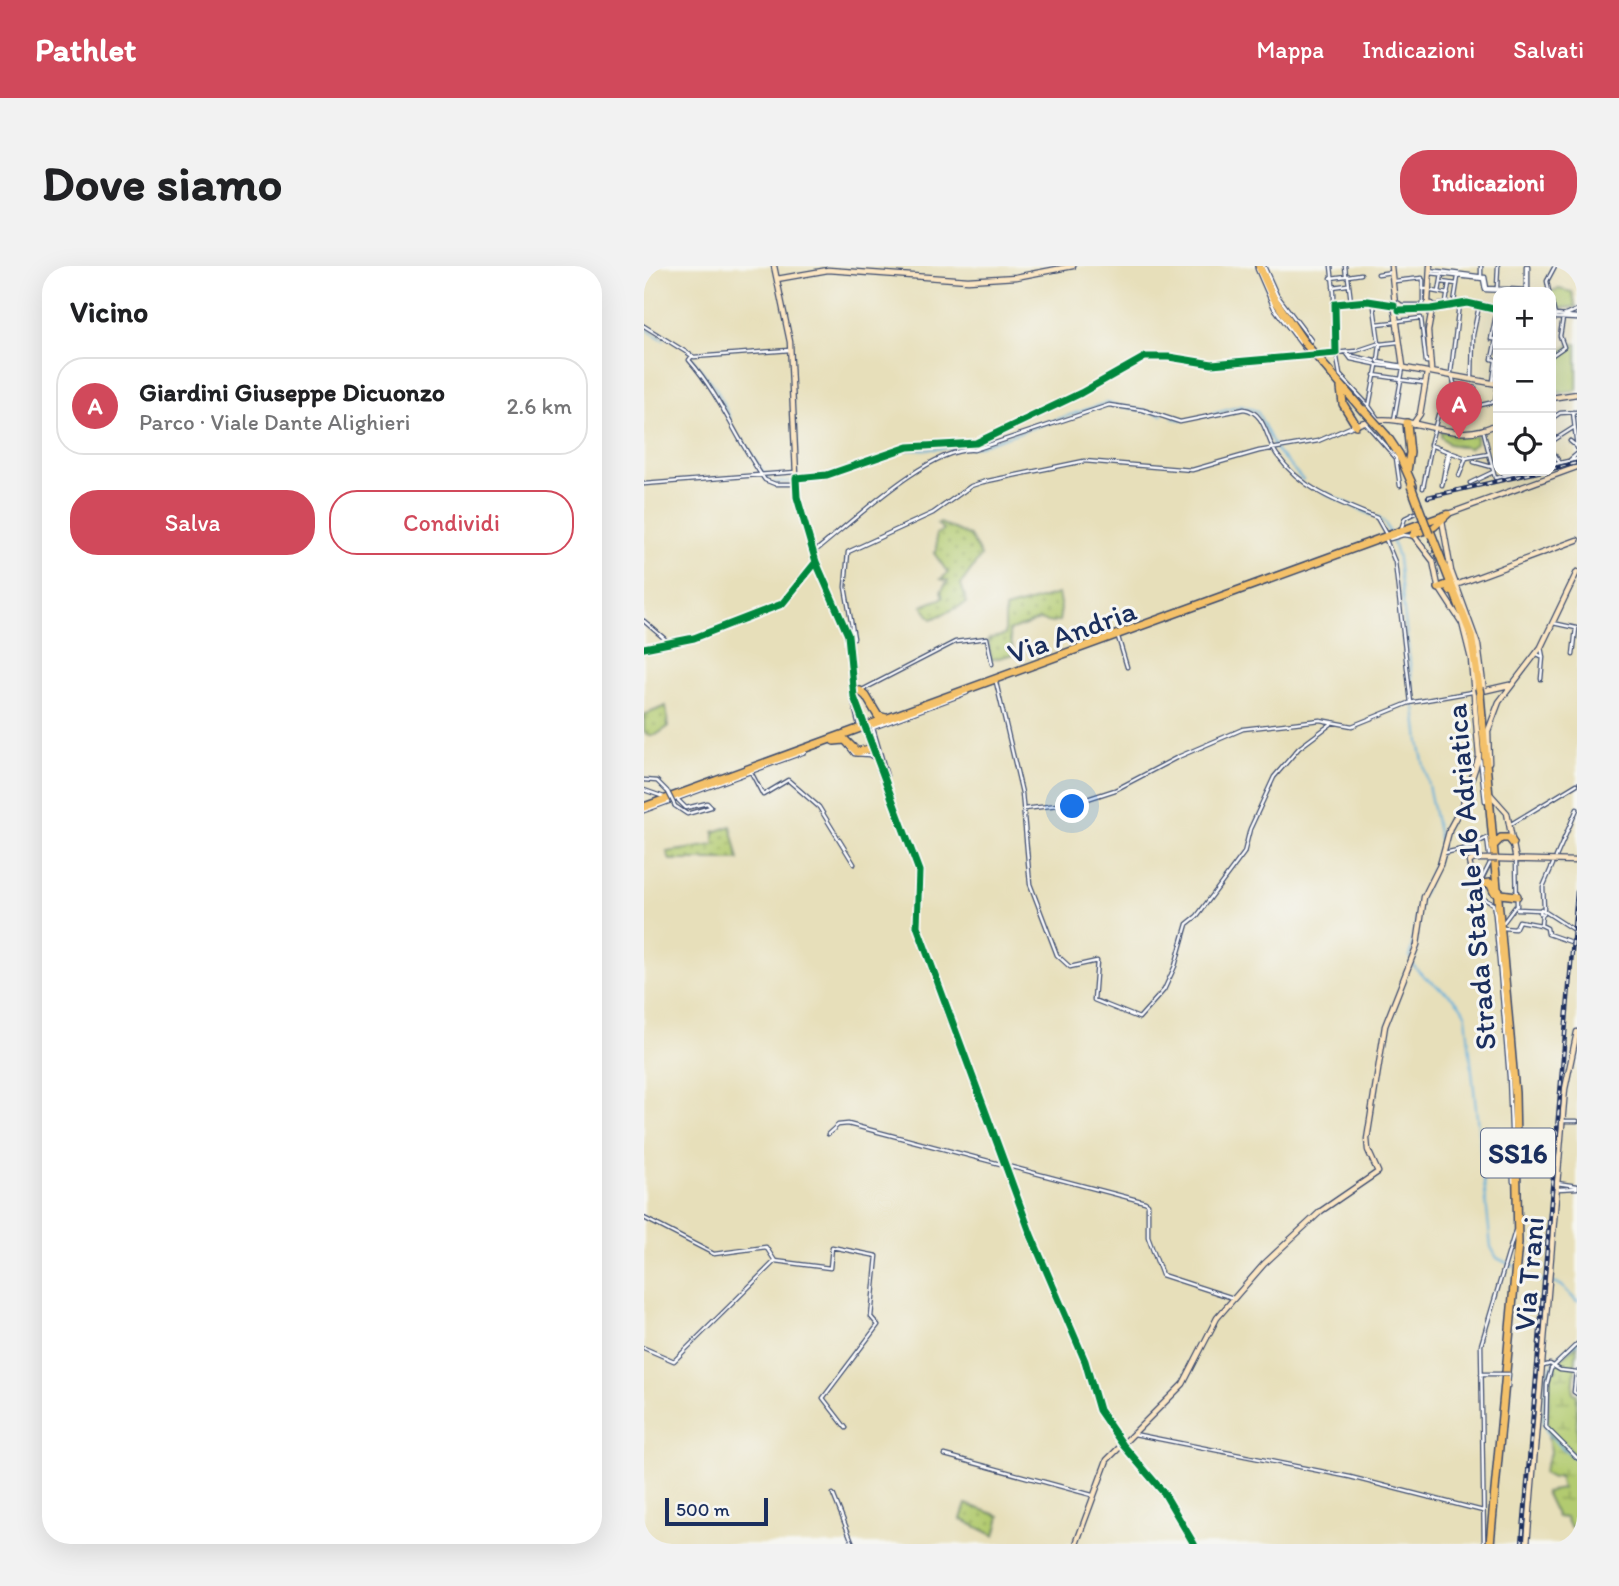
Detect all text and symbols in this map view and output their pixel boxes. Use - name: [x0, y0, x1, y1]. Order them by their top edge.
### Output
- text: Pathlet: [35, 30, 137, 69]
- text: Mappa: [1256, 35, 1324, 64]
- text: Indicazioni: [1362, 35, 1475, 64]
- text: Salvati: [1513, 35, 1584, 64]
- button: Indicazioni: [1400, 150, 1577, 215]
- text: Dove siamo: [42, 153, 282, 212]
- map controls: [1493, 287, 1556, 476]
- button: +: [1493, 287, 1556, 350]
- text: Vicino: [70, 293, 148, 330]
- button: −: [1493, 350, 1556, 413]
- text: Giardini Giuseppe Dicuonzo: [139, 376, 445, 408]
- pin: A: [1436, 381, 1482, 439]
- text: A: [88, 392, 102, 420]
- text: 2.6 km: [506, 392, 572, 420]
- text: Parco · Viale Dante Alighieri: [139, 408, 410, 436]
- button: locate: [1493, 413, 1556, 476]
- button: Salva: [70, 490, 315, 555]
- button: Condividi: [329, 490, 574, 555]
- street label: Via Andria: [1002, 591, 1142, 672]
- street label: Strada Statale 16 Adriatica: [1437, 702, 1504, 1052]
- your location: [1055, 789, 1089, 823]
- road number: SS16: [1481, 1128, 1555, 1178]
- street label: Via Trani: [1505, 1215, 1552, 1333]
- scale bar: [665, 1495, 768, 1527]
- text: 500 m: [676, 1498, 730, 1521]

